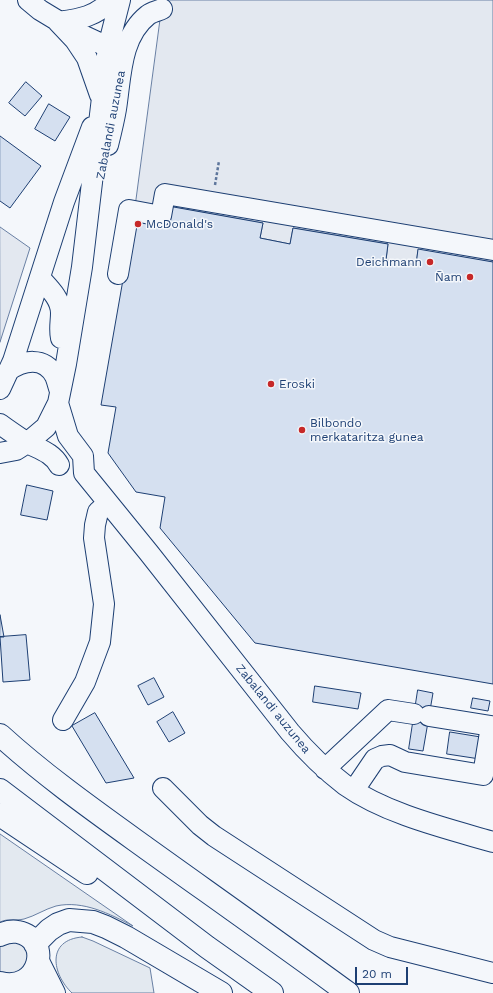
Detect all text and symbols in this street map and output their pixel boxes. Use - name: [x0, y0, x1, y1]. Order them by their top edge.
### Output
- street label: Zabalandi auzunea: [93, 69, 129, 181]
- place label: McDonald's: [146, 217, 213, 231]
- marker: McDonald's: [133, 219, 143, 229]
- place label: Deichmann: [356, 255, 422, 269]
- marker: Deichmann: [425, 257, 435, 267]
- place label: Ñam: [435, 270, 462, 284]
- marker: Ñam: [465, 272, 475, 282]
- place label: Eroski: [279, 377, 315, 391]
- marker: Eroski: [266, 379, 276, 389]
- place label: Bilbondo merkataritza gunea: [310, 416, 424, 444]
- marker: Bilbondo merkataritza gunea: [297, 425, 307, 435]
- street label: Zabalandi auzunea: [233, 662, 313, 756]
- scale bar: [357, 959, 410, 985]
- text: 20 m: [362, 967, 392, 981]

